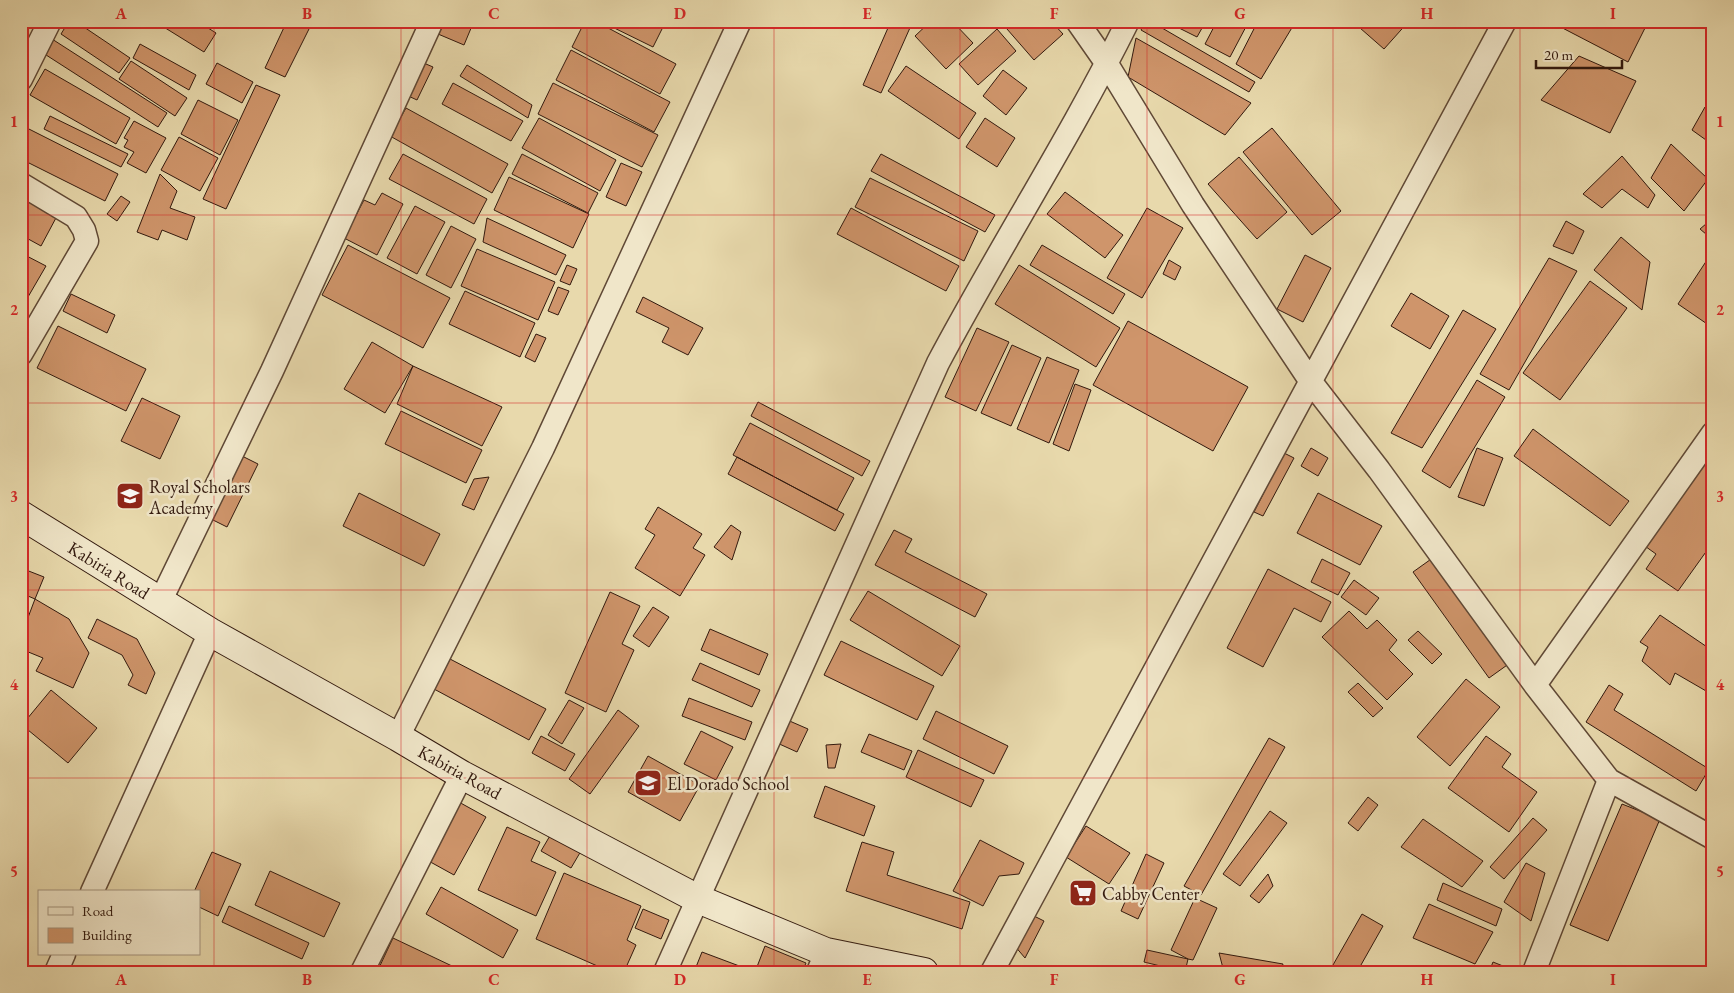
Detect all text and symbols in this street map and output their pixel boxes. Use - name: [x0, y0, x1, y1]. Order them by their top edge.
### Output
- text: A: [114, 3, 127, 24]
- text: B: [302, 3, 312, 24]
- text: C: [488, 3, 500, 24]
- text: D: [674, 3, 686, 24]
- text: E: [862, 3, 872, 24]
- text: F: [1050, 3, 1059, 24]
- text: G: [1234, 3, 1246, 24]
- text: H: [1421, 3, 1434, 24]
- text: I: [1610, 3, 1616, 24]
- scale bar: [1536, 38, 1623, 70]
- text: 20 m: [1544, 45, 1573, 64]
- text: 1: [10, 111, 18, 132]
- text: 1: [1716, 111, 1724, 132]
- text: 2: [10, 299, 19, 320]
- text: 2: [1716, 299, 1725, 320]
- place label: Royal Scholars Academy: [148, 475, 250, 519]
- school or university icon: Royal Scholars Academy: [115, 481, 145, 511]
- text: 3: [10, 486, 18, 507]
- text: 3: [1716, 486, 1724, 507]
- street label: Kabiria Road: [64, 536, 155, 605]
- text: 4: [10, 674, 19, 695]
- text: 4: [1716, 674, 1725, 695]
- street label: Kabiria Road: [414, 740, 507, 805]
- school or university icon: El Dorado School: [633, 768, 663, 798]
- place label: El Dorado School: [667, 772, 789, 795]
- text: 5: [10, 861, 18, 882]
- text: 5: [1716, 861, 1724, 882]
- supermarket icon: Cabby Center: [1068, 878, 1098, 908]
- place label: Cabby Center: [1102, 882, 1200, 905]
- legend: [38, 890, 200, 956]
- text: Road: [82, 901, 114, 920]
- text: Building: [82, 925, 132, 944]
- text: A: [114, 969, 127, 990]
- text: B: [302, 969, 312, 990]
- text: C: [488, 969, 500, 990]
- text: D: [674, 969, 686, 990]
- text: E: [862, 969, 872, 990]
- text: F: [1050, 969, 1059, 990]
- text: G: [1234, 969, 1246, 990]
- text: H: [1421, 969, 1434, 990]
- text: I: [1610, 969, 1616, 990]

